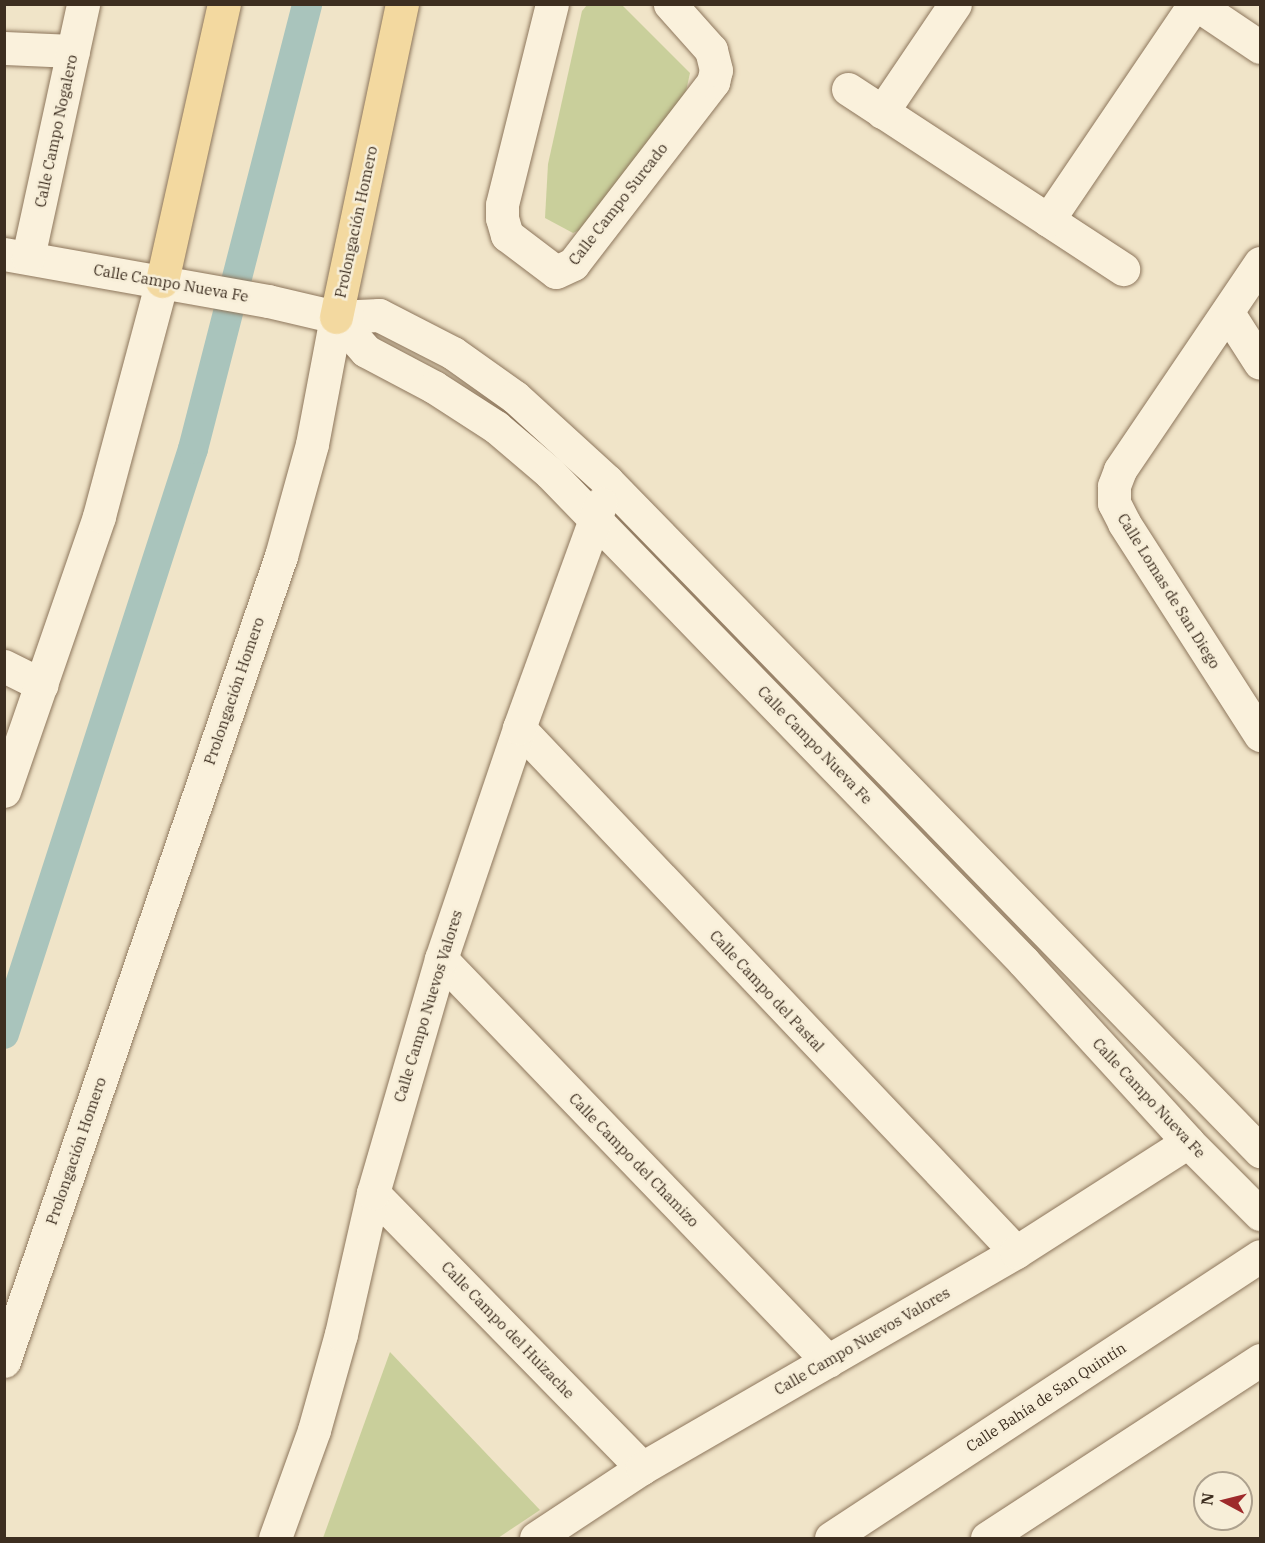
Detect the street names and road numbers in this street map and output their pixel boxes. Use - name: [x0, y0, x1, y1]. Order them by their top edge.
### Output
- street label: Calle Campo Nogalero: [31, 53, 81, 209]
- street label: Calle Campo Surcado: [565, 139, 671, 269]
- street label: Prolongación Homero: [331, 144, 381, 300]
- street label: Calle Campo Nueva Fe: [92, 261, 250, 305]
- street label: Calle Lomas de San Diego: [1114, 510, 1224, 672]
- street label: Prolongación Homero: [200, 615, 268, 767]
- street label: Calle Campo Nueva Fe: [754, 682, 876, 808]
- street label: Calle Campo Nuevos Valores: [390, 908, 466, 1104]
- street label: Calle Campo del Pastal: [706, 927, 828, 1055]
- street label: Calle Campo Nueva Fe: [1089, 1034, 1209, 1162]
- street label: Prolongación Homero: [42, 1075, 110, 1227]
- street label: Calle Campo del Chamizo: [565, 1089, 703, 1231]
- street label: Calle Campo del Huizache: [438, 1258, 578, 1402]
- street label: Calle Campo Nuevos Valores: [771, 1283, 953, 1399]
- street label: Calle Bahía de San Quintín: [963, 1339, 1129, 1455]

